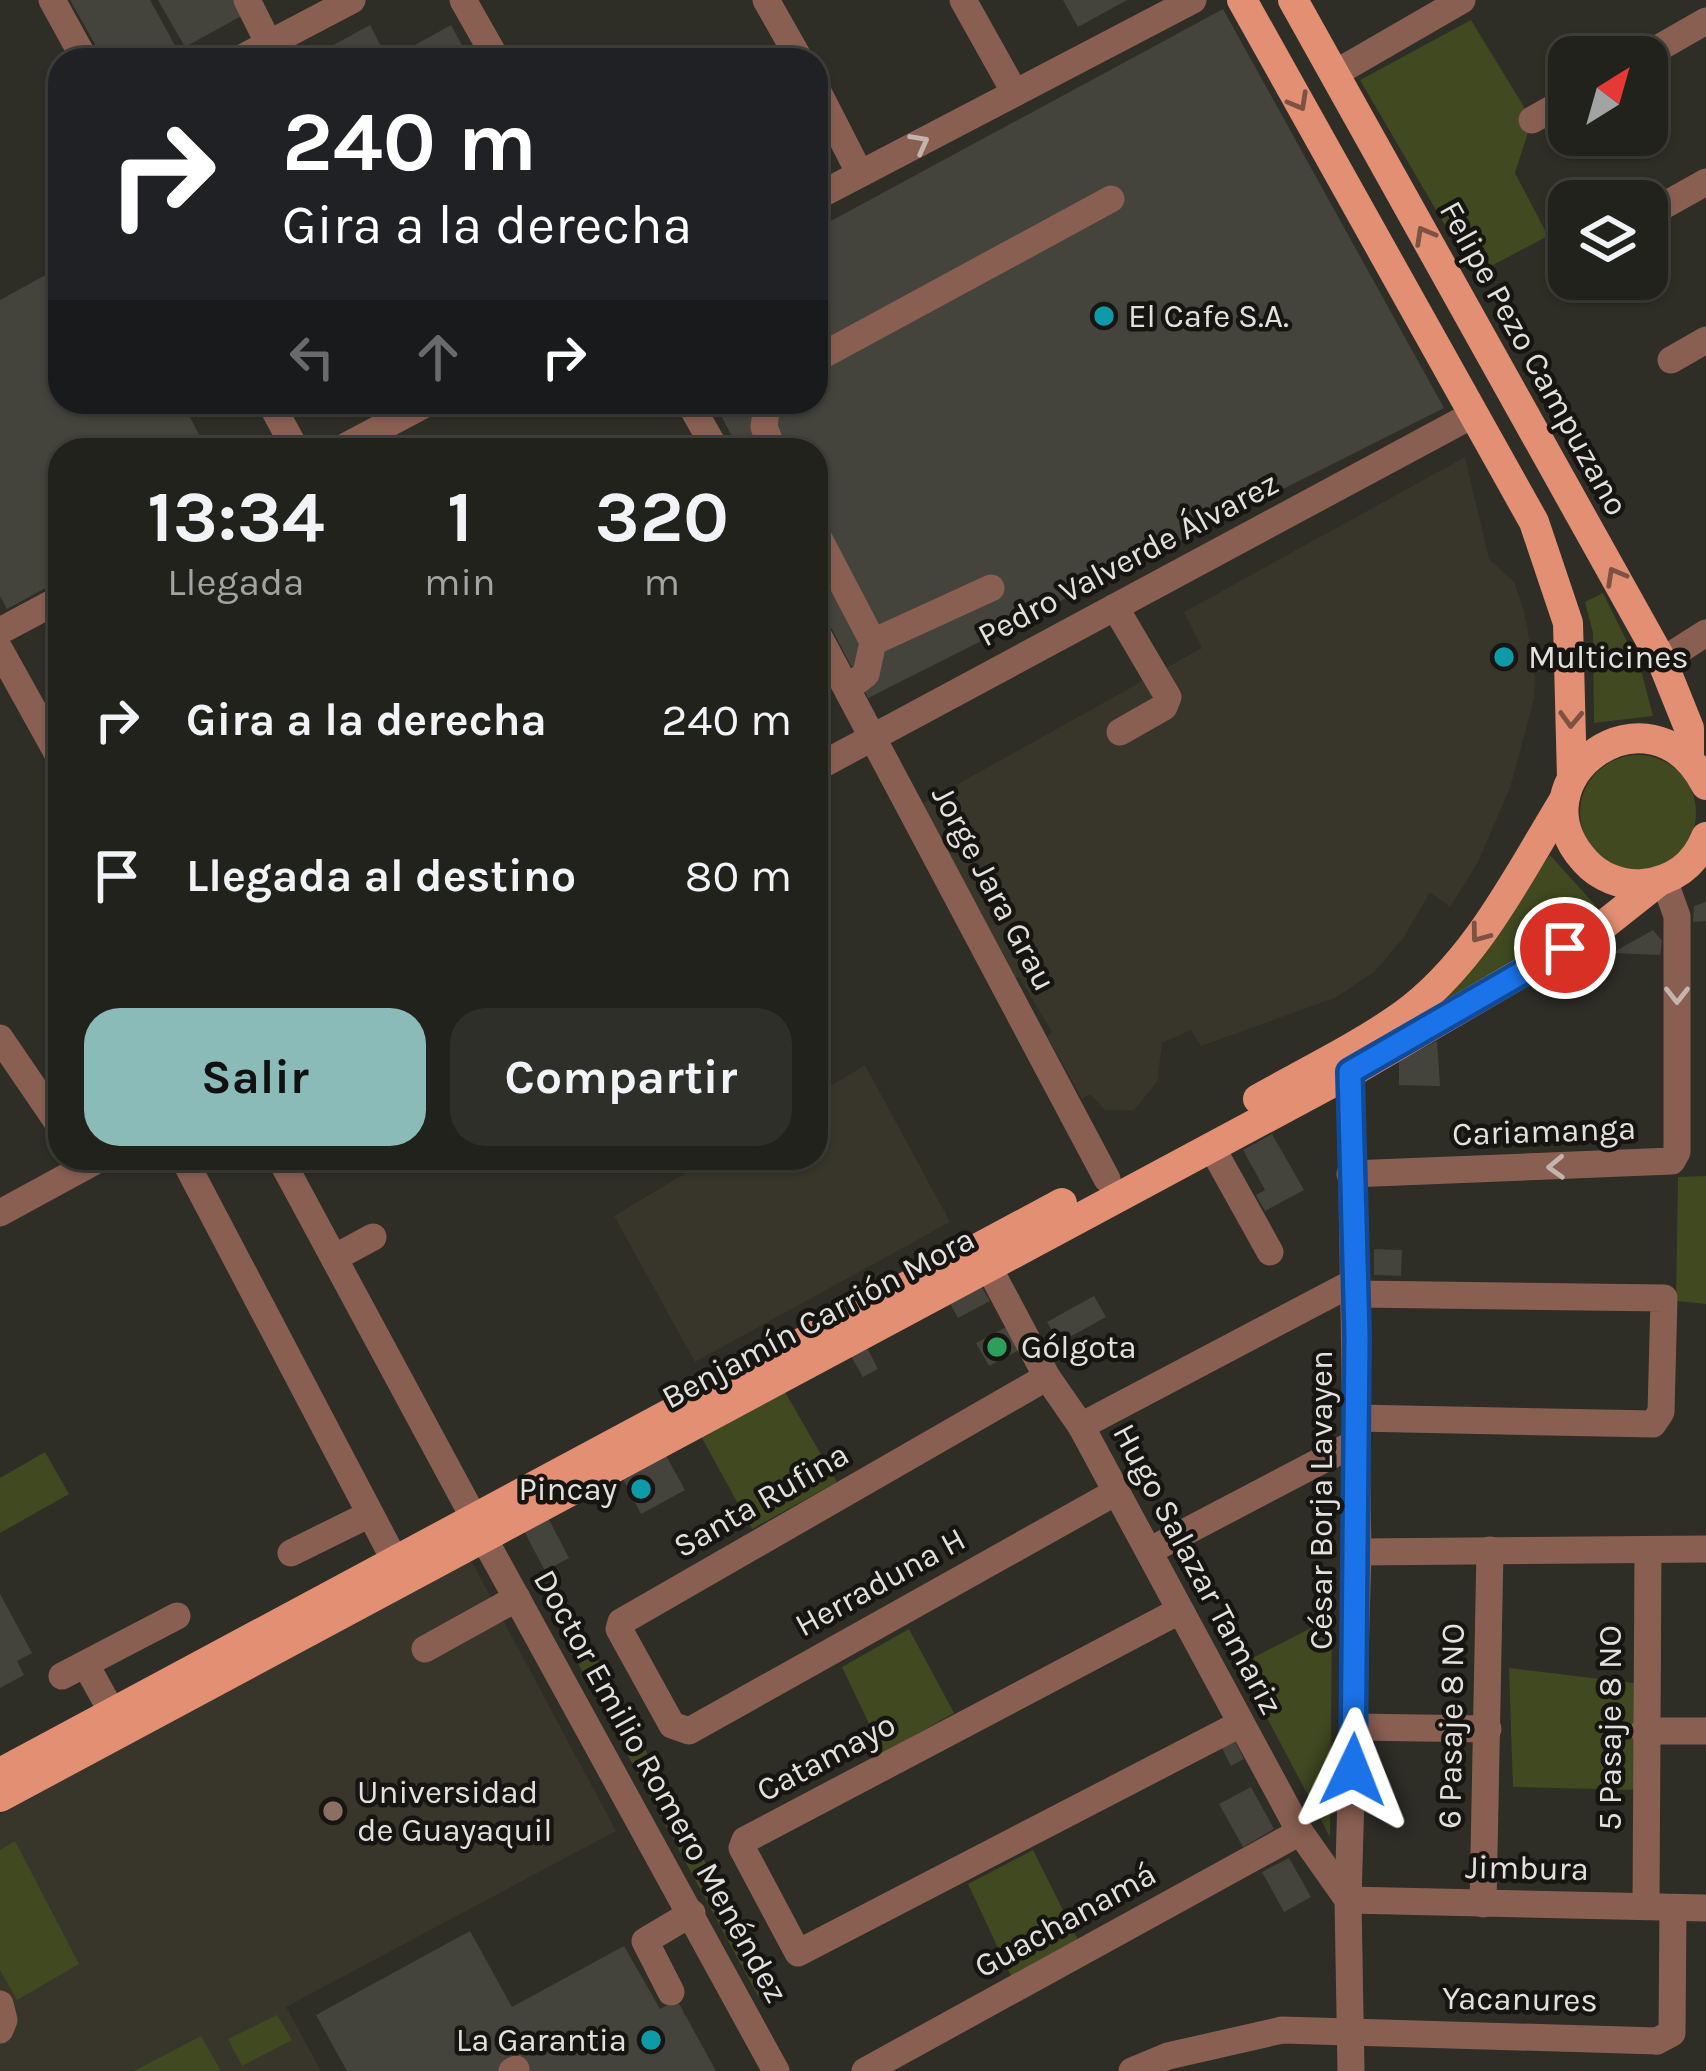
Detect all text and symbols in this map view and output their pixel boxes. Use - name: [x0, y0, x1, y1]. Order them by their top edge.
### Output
- north arrow: [1548, 36, 1668, 156]
- map controls: [1548, 36, 1668, 300]
- one-way arrow: [1285, 90, 1308, 111]
- text: 240 m: [282, 93, 537, 191]
- icon: right: [84, 96, 240, 252]
- one-way arrow: [907, 134, 928, 157]
- button: layers: [1548, 180, 1668, 300]
- text: Gira a la derecha: [282, 193, 692, 257]
- street label: Felipe Pezo Campuzano: [1432, 194, 1636, 522]
- one-way arrow: [1416, 227, 1439, 248]
- place label: El Cafe S.A.: [1128, 297, 1289, 335]
- marker: El Cafe S.A.: [1091, 303, 1117, 329]
- icon: left: [279, 324, 345, 390]
- icon: ahead: [405, 324, 471, 390]
- icon: right: [531, 324, 597, 390]
- street label: Pedro Valverde Álvarez: [971, 463, 1285, 654]
- text: 13:34: [147, 475, 325, 559]
- text: 1: [447, 475, 473, 559]
- text: 320: [595, 475, 729, 559]
- text: Llegada: [167, 559, 305, 605]
- text: min: [424, 559, 496, 605]
- text: m: [644, 559, 680, 605]
- one-way arrow: [1606, 567, 1629, 588]
- place label: Multicines: [1528, 638, 1688, 676]
- marker: Multicines: [1491, 644, 1517, 670]
- icon: right: [84, 687, 150, 753]
- text: Gira a la derecha: [186, 694, 547, 746]
- text: 240 m: [661, 694, 792, 746]
- one-way arrow: [1559, 710, 1585, 729]
- street label: Jorge Jara Grau: [924, 779, 1064, 997]
- icon: arrive: [84, 843, 150, 909]
- text: Llegada al destino: [186, 850, 576, 902]
- text: 80 m: [685, 850, 792, 902]
- pin: [1514, 897, 1616, 999]
- icon: arrive: [1532, 915, 1598, 981]
- one-way arrow: [1472, 921, 1494, 943]
- one-way arrow: [1664, 987, 1690, 1005]
- button: Salir: [84, 1008, 426, 1146]
- button: Compartir: [450, 1008, 792, 1146]
- street label: Cariamanga: [1451, 1109, 1637, 1153]
- one-way arrow: [1546, 1154, 1565, 1180]
- street label: Benjamín Carrión Mora: [655, 1219, 981, 1417]
- place label: Gólgota: [1021, 1328, 1137, 1366]
- marker: Gólgota: [984, 1334, 1010, 1360]
- street label: César Borja Lavayen: [1302, 1350, 1340, 1650]
- street label: Hugo Salazar Tamariz: [1105, 1417, 1291, 1721]
- street label: Santa Rufina: [667, 1435, 855, 1565]
- place label: Pincay: [518, 1470, 617, 1508]
- marker: Pincay: [628, 1476, 654, 1502]
- street label: Herraduna H: [788, 1520, 972, 1644]
- street label: Doctor Emilio Romero Menéndez: [526, 1563, 796, 2009]
- street label: 6 Pasaje 8 NO: [1430, 1623, 1472, 1829]
- street label: 5 Pasaje 8 NO: [1591, 1625, 1629, 1831]
- street label: Catamayo: [750, 1705, 902, 1809]
- position arrow: [1290, 1707, 1416, 1833]
- place label: Universidad de Guayaquil: [357, 1773, 553, 1849]
- marker: Universidad de Guayaquil: [320, 1798, 346, 1824]
- street label: Jimbura: [1465, 1848, 1589, 1888]
- street label: Guachanamá: [968, 1855, 1162, 1985]
- street label: Yacanures: [1442, 1979, 1598, 2019]
- place label: La Garantia: [456, 2021, 627, 2059]
- marker: La Garantia: [638, 2027, 664, 2053]

